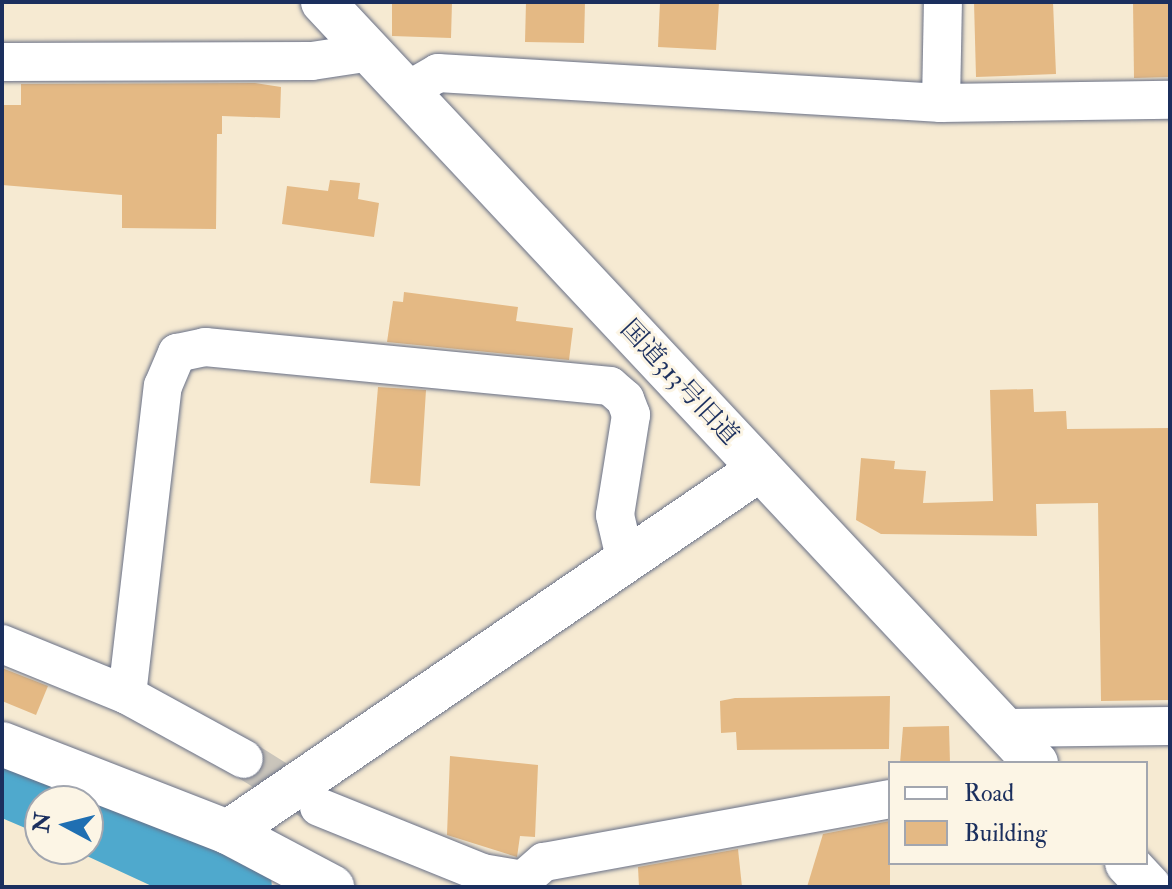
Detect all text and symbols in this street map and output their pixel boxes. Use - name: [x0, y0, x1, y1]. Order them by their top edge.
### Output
- street label: 国道313号旧道: [613, 314, 745, 452]
- legend: [888, 761, 1148, 865]
- text: Road: [964, 778, 1014, 809]
- north arrow: [24, 785, 104, 865]
- text: N: [27, 811, 57, 834]
- text: Building: [964, 818, 1047, 849]

